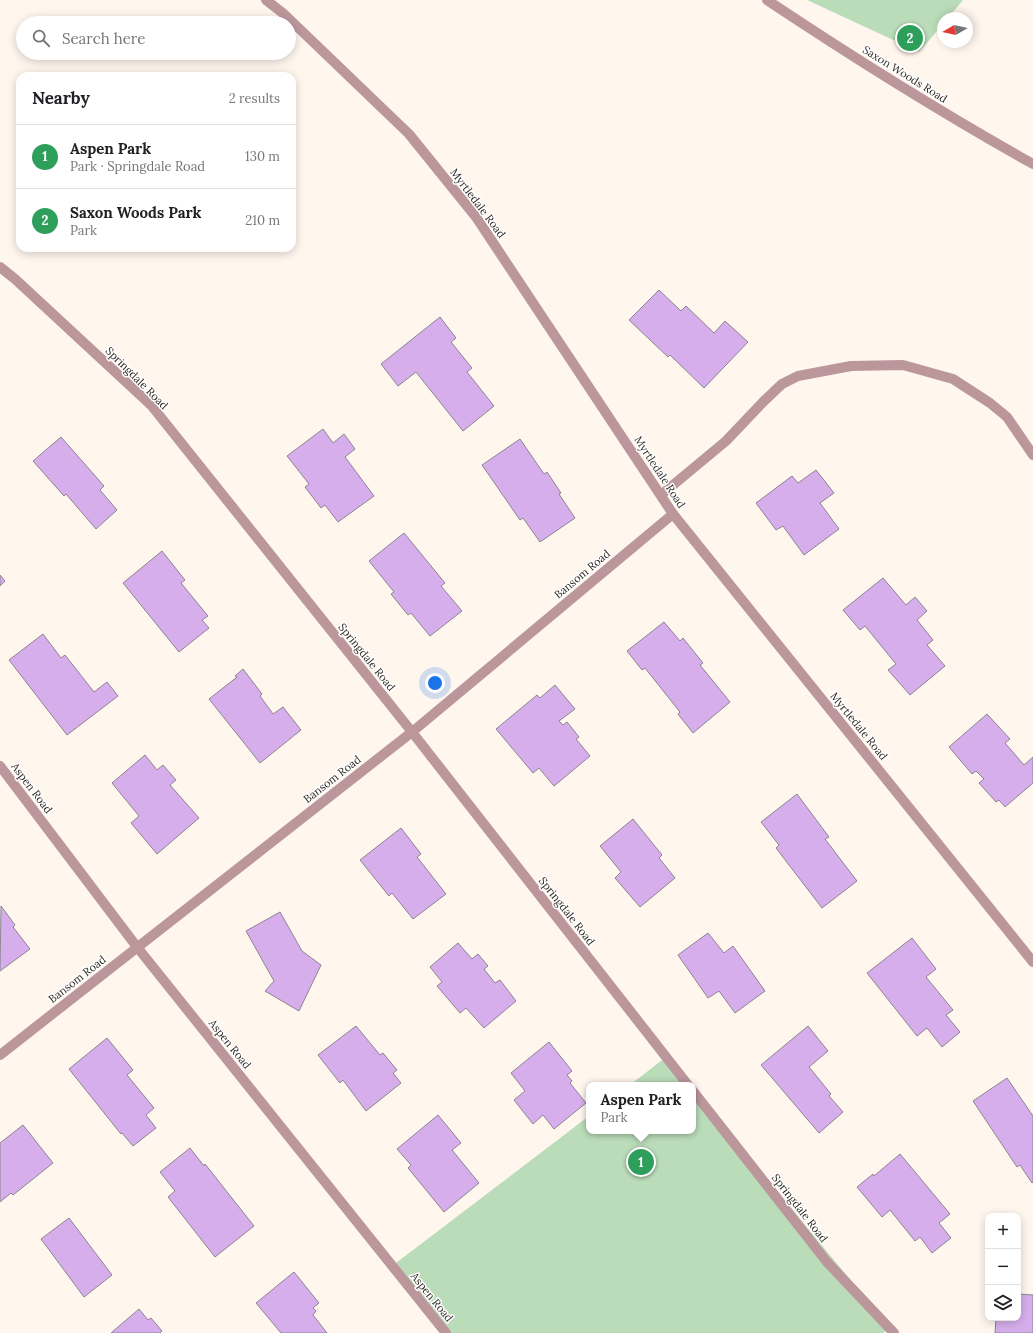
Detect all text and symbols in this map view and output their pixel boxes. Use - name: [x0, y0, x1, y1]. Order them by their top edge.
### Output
- north arrow: [937, 12, 973, 48]
- search box: [16, 16, 296, 60]
- pin: 2: [897, 23, 923, 53]
- icon: search: [30, 27, 52, 49]
- text: Search here: [62, 29, 145, 48]
- street label: Saxon Woods Road: [860, 42, 950, 106]
- text: Nearby: [32, 87, 90, 109]
- text: 2 results: [229, 90, 280, 107]
- text: Aspen Park: [70, 139, 151, 158]
- text: 1: [42, 148, 48, 165]
- text: 130 m: [245, 148, 280, 165]
- text: Park · Springdale Road: [70, 158, 205, 175]
- street label: Myrtledale Road: [447, 166, 509, 241]
- text: Saxon Woods Park: [70, 203, 201, 222]
- text: 2: [42, 212, 48, 229]
- text: 210 m: [245, 212, 280, 229]
- text: Park: [70, 222, 97, 239]
- street label: Springdale Road: [103, 344, 172, 413]
- street label: Myrtledale Road: [631, 433, 689, 511]
- street label: Bansom Road: [551, 546, 613, 602]
- street label: Springdale Road: [335, 620, 399, 694]
- your location: [425, 673, 445, 693]
- street label: Myrtledale Road: [827, 689, 891, 763]
- street label: Bansom Road: [301, 752, 364, 806]
- street label: Aspen Road: [8, 759, 56, 816]
- street label: Springdale Road: [536, 874, 598, 948]
- street label: Bansom Road: [46, 952, 109, 1006]
- street label: Aspen Road: [205, 1016, 254, 1072]
- popup: [586, 1082, 696, 1134]
- text: Aspen Park: [600, 1090, 682, 1109]
- text: Park: [600, 1109, 628, 1126]
- pin: 1: [628, 1147, 654, 1177]
- street label: Springdale Road: [769, 1171, 831, 1245]
- map controls: [985, 1213, 1021, 1321]
- button: +: [985, 1213, 1021, 1249]
- button: −: [985, 1249, 1021, 1285]
- street label: Aspen Road: [407, 1269, 456, 1325]
- button: layers: [985, 1285, 1021, 1321]

